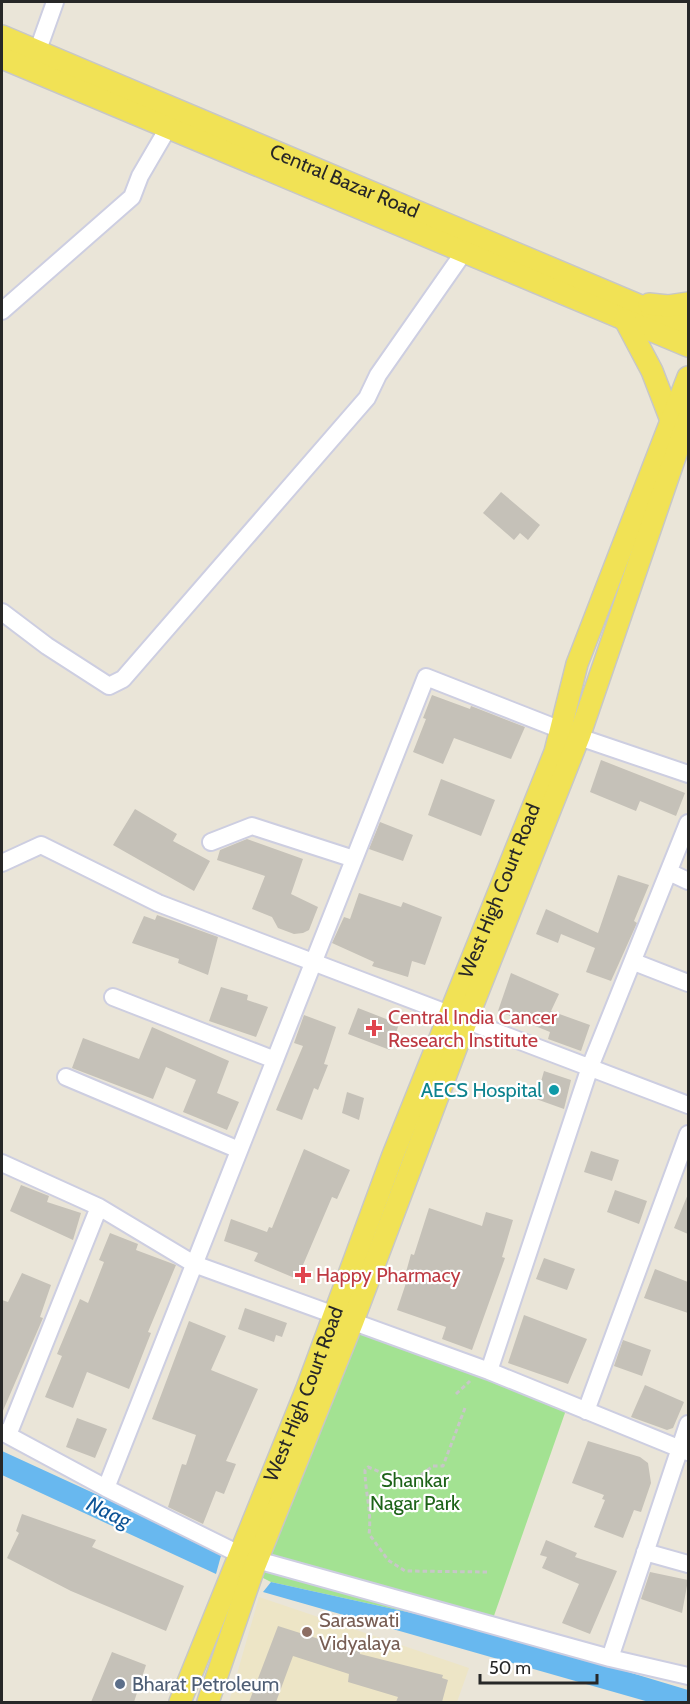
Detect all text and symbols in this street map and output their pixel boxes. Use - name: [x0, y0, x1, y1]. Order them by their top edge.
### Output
- street label: Central Bazar Road: [266, 139, 423, 223]
- street label: West High Court Road: [453, 800, 545, 981]
- place label: Central India Cancer Research Institute: [388, 1005, 558, 1052]
- marker: Central India Cancer Research Institute: [365, 1019, 383, 1037]
- place label: AECS Hospital: [421, 1078, 542, 1102]
- marker: AECS Hospital: [547, 1083, 561, 1097]
- place label: Happy Pharmacy: [316, 1263, 461, 1287]
- marker: Happy Pharmacy: [294, 1266, 312, 1284]
- street label: West High Court Road: [258, 1303, 348, 1485]
- park label: Shankar Nagar Park: [370, 1468, 460, 1515]
- water label: Naag: [83, 1491, 136, 1534]
- place label: Saraswati Vidyalaya: [319, 1608, 401, 1655]
- marker: Saraswati Vidyalaya: [300, 1625, 314, 1639]
- scale bar: [480, 1647, 597, 1685]
- text: 50 m: [489, 1657, 531, 1679]
- place label: Bharat Petroleum: [132, 1672, 279, 1696]
- marker: Bharat Petroleum: [113, 1677, 127, 1691]

